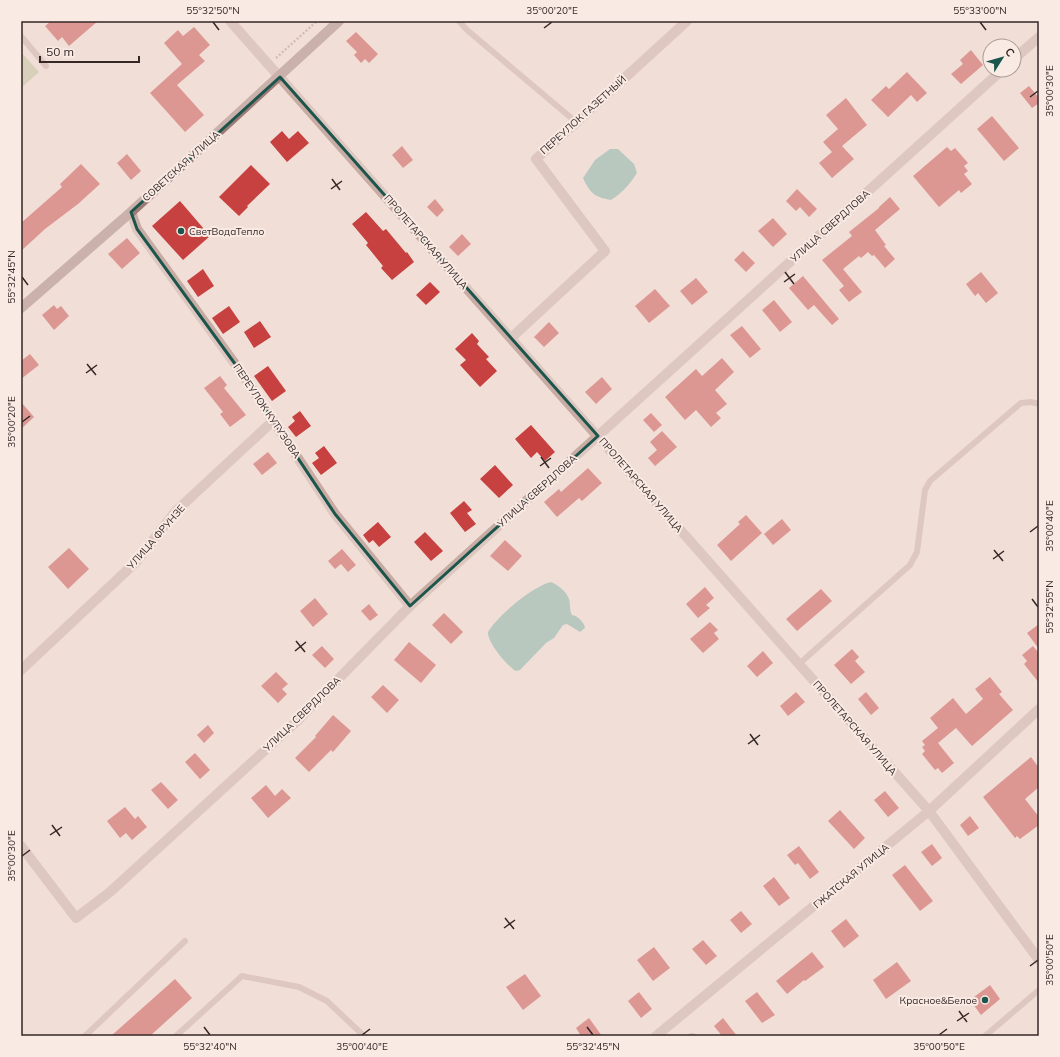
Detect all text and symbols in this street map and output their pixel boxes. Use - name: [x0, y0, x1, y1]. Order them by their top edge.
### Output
- text: 55°32'50"N: [186, 4, 240, 17]
- text: 35°00'20"E: [526, 4, 578, 17]
- text: 55°33'00"N: [953, 4, 1007, 17]
- scale bar: [40, 38, 139, 64]
- north arrow: [982, 38, 1022, 78]
- text: 50 m: [46, 44, 74, 59]
- text: С: [1002, 45, 1018, 60]
- text: 35°00'30"E: [1043, 65, 1056, 117]
- street label: ПЕРЕУЛОК ГАЗЕТНЫЙ: [537, 73, 629, 157]
- street label: СОВЕТСКАЯ УЛИЦА: [140, 127, 223, 204]
- street label: УЛИЦА СВЕРДЛОВА: [787, 186, 873, 266]
- street label: ПРОЛЕТАРСКАЯ УЛИЦА: [381, 192, 471, 293]
- place label: СветВодаТепло: [189, 225, 264, 238]
- marker: СветВодаТепло: [176, 226, 186, 236]
- text: 55°32'45"N: [5, 250, 18, 304]
- street label: ПЕРЕУЛОК КУТУЗОВА: [231, 361, 304, 461]
- text: 35°00'20"E: [5, 396, 18, 448]
- street label: ПРОЛЕТАРСКАЯ УЛИЦА: [596, 435, 686, 536]
- street label: УЛИЦА СВЕРДЛОВА: [494, 451, 580, 531]
- text: 35°00'40"E: [1043, 500, 1056, 552]
- street label: УЛИЦА ФРУНЗЕ: [124, 502, 188, 573]
- text: 55°32'55"N: [1043, 580, 1056, 634]
- street label: УЛИЦА СВЕРДЛОВА: [260, 673, 344, 755]
- street label: ПРОЛЕТАРСКАЯ УЛИЦА: [810, 678, 900, 779]
- text: 35°00'30"E: [5, 830, 18, 882]
- street label: ГЖАТСКАЯ УЛИЦА: [811, 840, 892, 911]
- text: 35°00'50"E: [1043, 934, 1056, 986]
- place label: Красное&Белое: [900, 994, 977, 1007]
- marker: Красное&Белое: [980, 995, 990, 1005]
- text: 55°32'40"N: [183, 1040, 237, 1053]
- text: 35°00'40"E: [336, 1040, 388, 1053]
- text: 55°32'45"N: [566, 1040, 620, 1053]
- text: 35°00'50"E: [913, 1040, 965, 1053]

